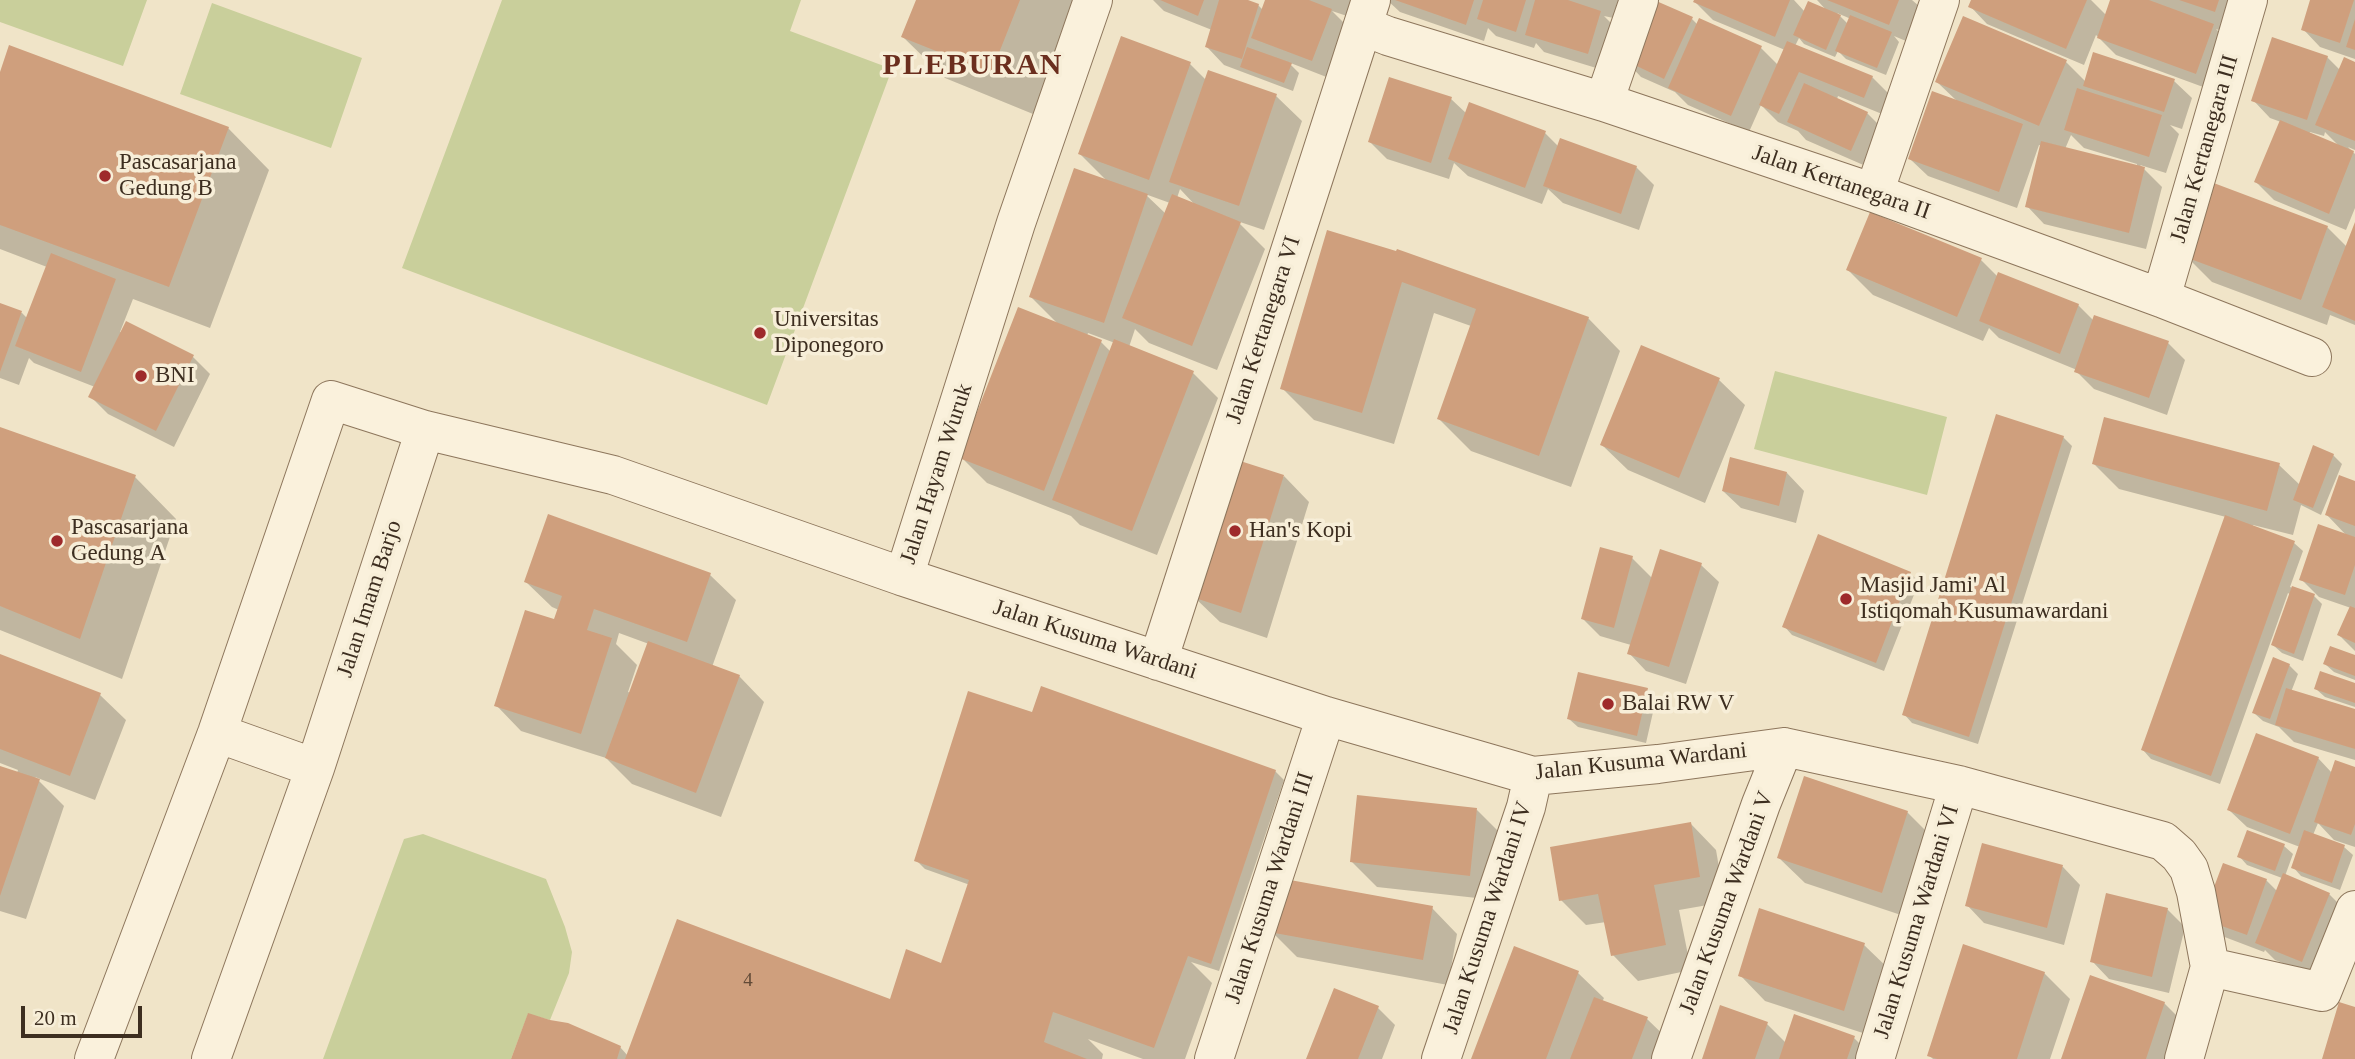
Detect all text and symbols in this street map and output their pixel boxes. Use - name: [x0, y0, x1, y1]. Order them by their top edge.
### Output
- district label: PLEBURAN: [883, 48, 1063, 84]
- street label: Jalan Kertanegara III: [2165, 52, 2245, 246]
- street label: Jalan Kertanegara II: [1748, 140, 1934, 226]
- place label: Pascasarjana Gedung B: [119, 149, 236, 203]
- marker: Pascasarjana Gedung B: [97, 168, 113, 184]
- street label: Jalan Kertanegara VI: [1221, 233, 1307, 427]
- place label: Universitas Diponegoro: [774, 306, 884, 360]
- marker: Universitas Diponegoro: [752, 325, 768, 341]
- place label: BNI: [155, 362, 195, 390]
- marker: BNI: [133, 368, 149, 384]
- street label: Jalan Hayam Wuruk: [895, 380, 979, 568]
- place label: Pascasarjana Gedung A: [71, 514, 188, 568]
- street label: Jalan Imam Barjo: [332, 517, 408, 681]
- place label: Han's Kopi: [1249, 517, 1352, 545]
- marker: Han's Kopi: [1227, 523, 1243, 539]
- marker: Pascasarjana Gedung A: [49, 533, 65, 549]
- place label: Masjid Jami' Al Istiqomah Kusumawardani: [1860, 572, 2108, 626]
- marker: Masjid Jami' Al Istiqomah Kusumawardani: [1838, 591, 1854, 607]
- street label: Jalan Kusuma Wardani: [990, 594, 1200, 686]
- place label: Balai RW V: [1622, 690, 1734, 718]
- marker: Balai RW V: [1600, 696, 1616, 712]
- street label: Jalan Kusuma Wardani: [1534, 737, 1748, 787]
- street label: Jalan Kusuma Wardani III: [1220, 769, 1320, 1007]
- street label: Jalan Kusuma Wardani V: [1674, 788, 1780, 1018]
- street label: Jalan Kusuma Wardani IV: [1437, 798, 1539, 1038]
- street label: Jalan Kusuma Wardani VI: [1868, 802, 1966, 1042]
- house number: 4: [743, 970, 753, 992]
- scale bar: [24, 992, 145, 1036]
- text: 20 m: [34, 1006, 77, 1030]

